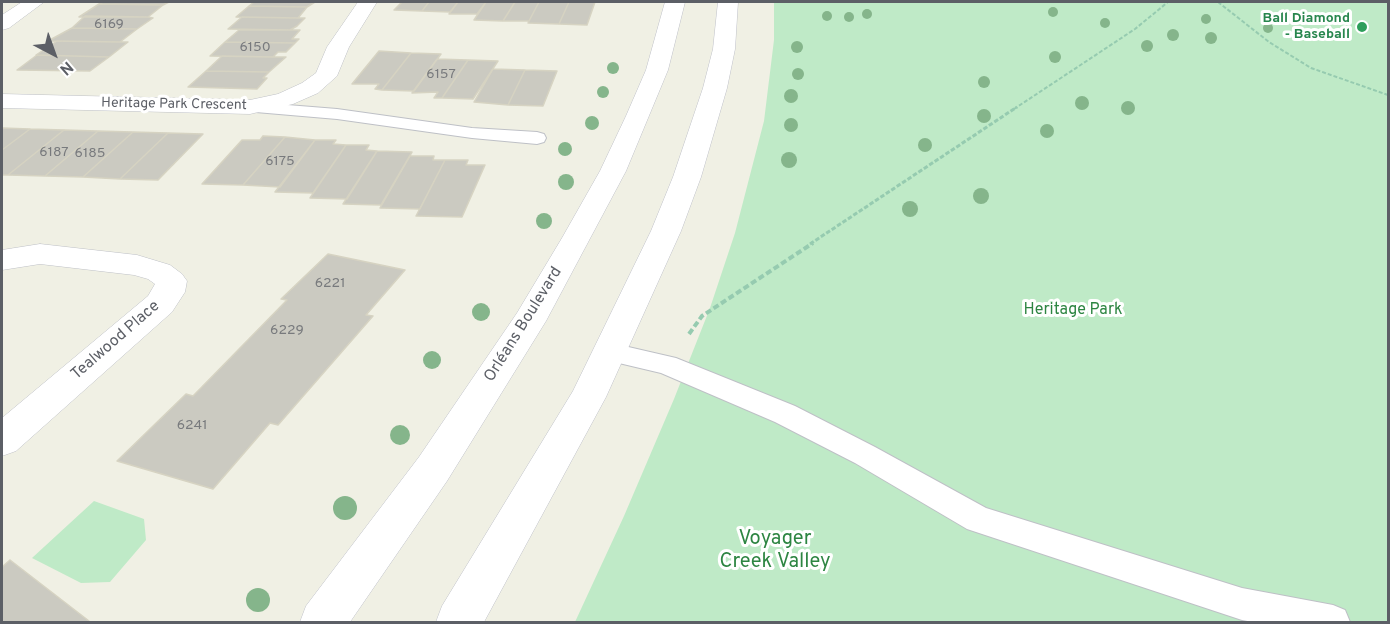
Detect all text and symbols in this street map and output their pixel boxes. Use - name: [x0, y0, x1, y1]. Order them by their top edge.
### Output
- place label: Ball Diamond - Baseball: [1262, 11, 1350, 44]
- house number: 6169: [94, 17, 124, 33]
- marker: Ball Diamond - Baseball: [1355, 20, 1369, 34]
- north arrow: [24, 24, 84, 84]
- house number: 6150: [239, 40, 271, 56]
- text: N: [55, 56, 77, 79]
- house number: 6157: [426, 67, 456, 83]
- street label: Heritage Park Crescent: [101, 95, 247, 115]
- house number: 6187: [39, 145, 69, 161]
- house number: 6185: [75, 146, 105, 162]
- house number: 6175: [265, 154, 295, 170]
- street label: Orléans Boulevard: [481, 264, 567, 386]
- house number: 6221: [315, 276, 345, 292]
- street label: Tealwood Place: [68, 297, 164, 385]
- park label: Heritage Park: [1023, 301, 1123, 321]
- house number: 6229: [270, 323, 304, 339]
- house number: 6241: [177, 418, 207, 434]
- park label: Voyager Creek Valley: [720, 528, 830, 575]

